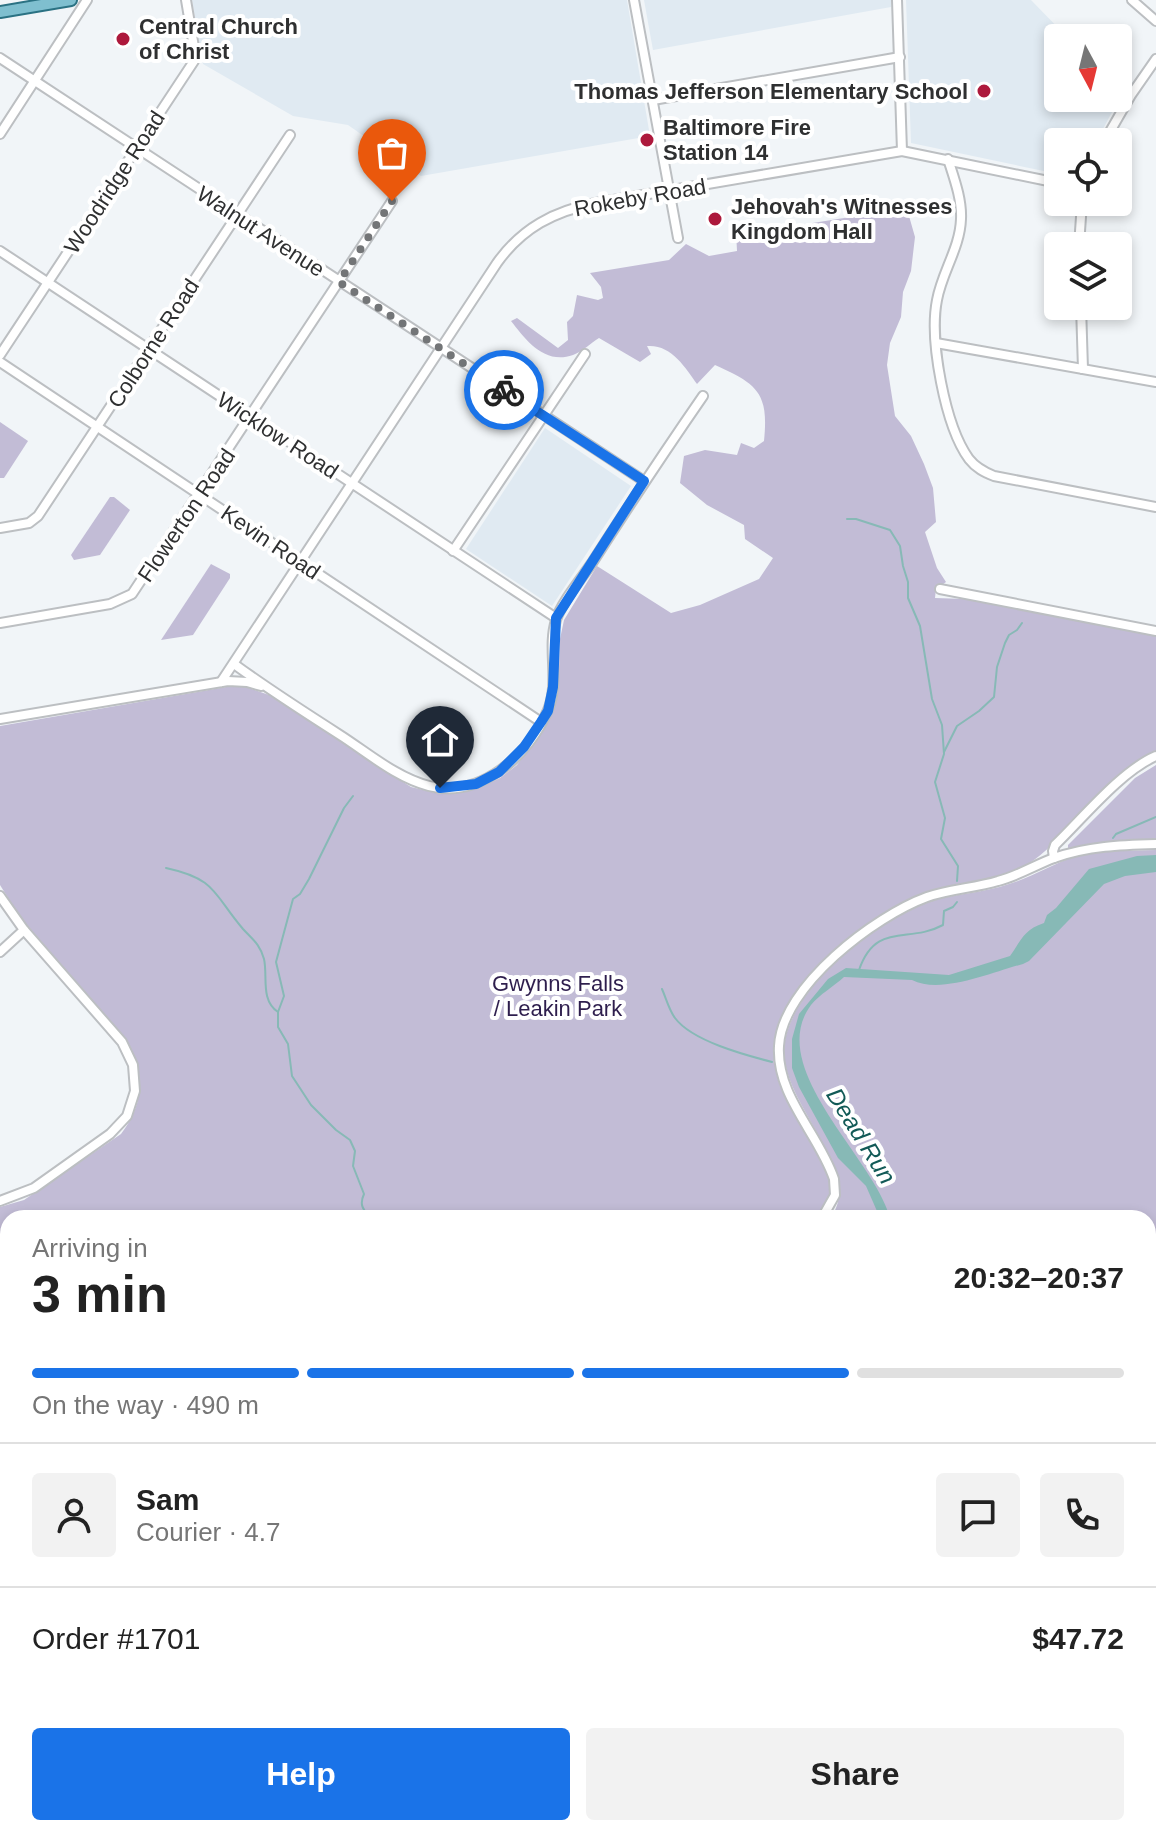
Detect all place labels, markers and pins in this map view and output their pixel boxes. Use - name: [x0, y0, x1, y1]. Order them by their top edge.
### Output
- place label: Central Church of Christ: [139, 14, 298, 64]
- marker: Central Church of Christ: [114, 30, 132, 48]
- place label: Thomas Jefferson Elementary School: [574, 79, 968, 104]
- marker: Thomas Jefferson Elementary School: [975, 82, 993, 100]
- place label: Baltimore Fire Station 14: [663, 115, 811, 165]
- pin: [358, 119, 426, 201]
- marker: Baltimore Fire Station 14: [638, 131, 656, 149]
- place label: Jehovah's Witnesses Kingdom Hall: [731, 194, 952, 244]
- marker: Jehovah's Witnesses Kingdom Hall: [706, 210, 724, 228]
- pin: [406, 706, 474, 788]

